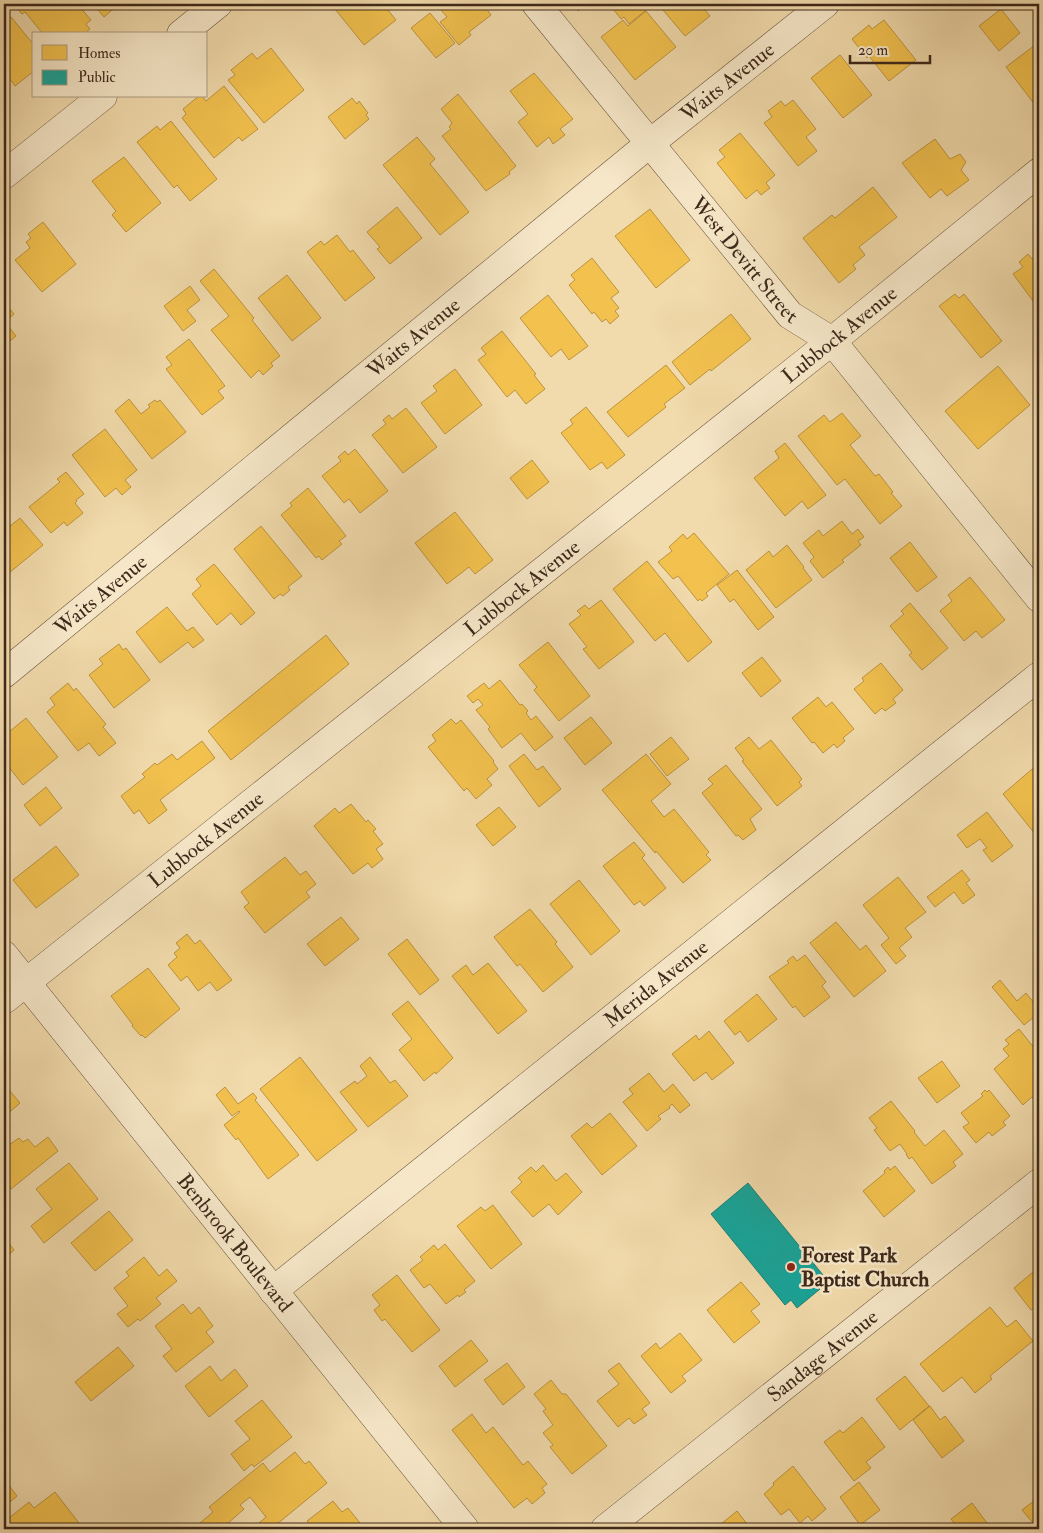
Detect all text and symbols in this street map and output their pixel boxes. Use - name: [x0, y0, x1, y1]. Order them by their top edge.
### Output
- legend: [32, 32, 208, 98]
- scale bar: [850, 32, 930, 64]
- street label: Waits Avenue: [674, 36, 780, 128]
- text: 20 m: [858, 41, 888, 60]
- text: Homes: [78, 44, 120, 63]
- text: Public: [78, 68, 116, 87]
- street label: West Devitt Street: [684, 190, 802, 330]
- street label: Lubbock Avenue: [777, 280, 903, 390]
- street label: Waits Avenue: [361, 291, 466, 385]
- street label: Lubbock Avenue: [459, 534, 586, 642]
- street label: Waits Avenue: [48, 549, 153, 642]
- street label: Lubbock Avenue: [143, 785, 270, 894]
- street label: Merida Avenue: [598, 934, 714, 1034]
- street label: Benbrook Boulevard: [171, 1168, 299, 1318]
- place label: Forest Park Baptist Church: [801, 1242, 929, 1293]
- marker: Forest Park Baptist Church: [785, 1261, 797, 1273]
- street label: Sandage Avenue: [762, 1303, 884, 1409]

